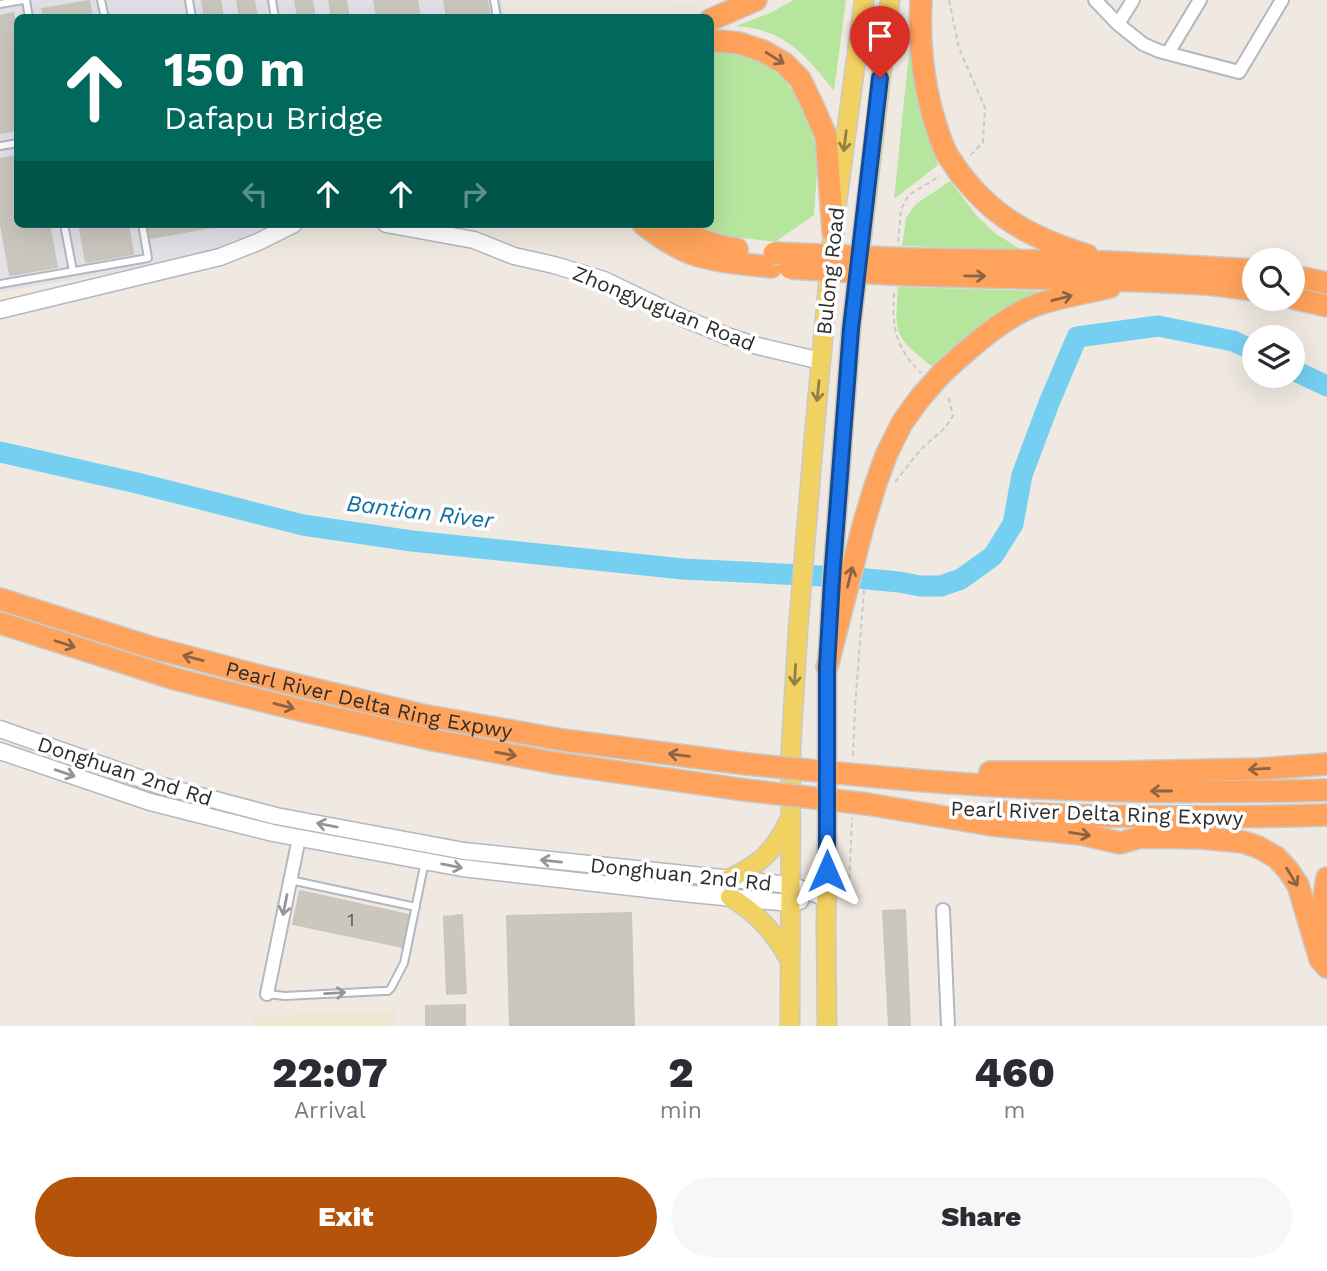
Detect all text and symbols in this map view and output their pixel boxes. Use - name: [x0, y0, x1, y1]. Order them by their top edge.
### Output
- pin: [850, 6, 910, 78]
- icon: arrive: [861, 17, 899, 55]
- text: 150 m: [164, 40, 305, 98]
- icon: ahead: [49, 42, 140, 133]
- one-way arrow: [765, 52, 785, 66]
- text: Dafapu Bridge: [164, 99, 384, 137]
- one-way arrow: [839, 129, 852, 151]
- icon: left: [236, 175, 274, 213]
- icon: ahead: [309, 175, 347, 213]
- icon: ahead: [382, 175, 420, 213]
- icon: right: [455, 175, 493, 213]
- street label: Bulong Road: [811, 206, 849, 336]
- map controls: [1242, 248, 1305, 388]
- button: search: [1242, 248, 1305, 311]
- street label: Zhongyuguan Road: [569, 260, 759, 356]
- one-way arrow: [963, 269, 986, 283]
- one-way arrow: [1050, 291, 1073, 304]
- button: layers: [1242, 325, 1305, 388]
- one-way arrow: [811, 379, 824, 402]
- water label: Bantian River: [345, 490, 496, 535]
- one-way arrow: [844, 566, 857, 589]
- one-way arrow: [54, 639, 76, 652]
- one-way arrow: [182, 651, 204, 664]
- street label: Pearl River Delta Ring Expwy: [223, 655, 515, 743]
- one-way arrow: [788, 663, 801, 686]
- one-way arrow: [272, 700, 295, 713]
- street label: Donghuan 2nd Rd: [34, 731, 216, 811]
- one-way arrow: [494, 747, 517, 761]
- one-way arrow: [669, 748, 691, 761]
- one-way arrow: [1248, 762, 1271, 775]
- one-way arrow: [53, 768, 75, 780]
- one-way arrow: [1150, 784, 1173, 798]
- street label: Pearl River Delta Ring Expwy: [950, 795, 1244, 831]
- one-way arrow: [316, 818, 339, 831]
- one-way arrow: [1068, 828, 1091, 841]
- position arrow: [790, 834, 864, 908]
- street label: Donghuan 2nd Rd: [589, 852, 773, 896]
- one-way arrow: [540, 854, 563, 867]
- one-way arrow: [440, 860, 463, 874]
- one-way arrow: [1286, 867, 1300, 887]
- one-way arrow: [278, 893, 291, 916]
- house number: 1: [347, 909, 355, 930]
- one-way arrow: [324, 987, 347, 1000]
- text: 22:07: [272, 1048, 388, 1097]
- text: 2: [668, 1048, 693, 1097]
- text: 460: [974, 1048, 1055, 1097]
- text: Arrival: [294, 1097, 366, 1124]
- text: min: [660, 1097, 702, 1124]
- text: m: [1004, 1097, 1025, 1124]
- button: Exit: [35, 1177, 657, 1257]
- button: Share: [671, 1177, 1292, 1257]

